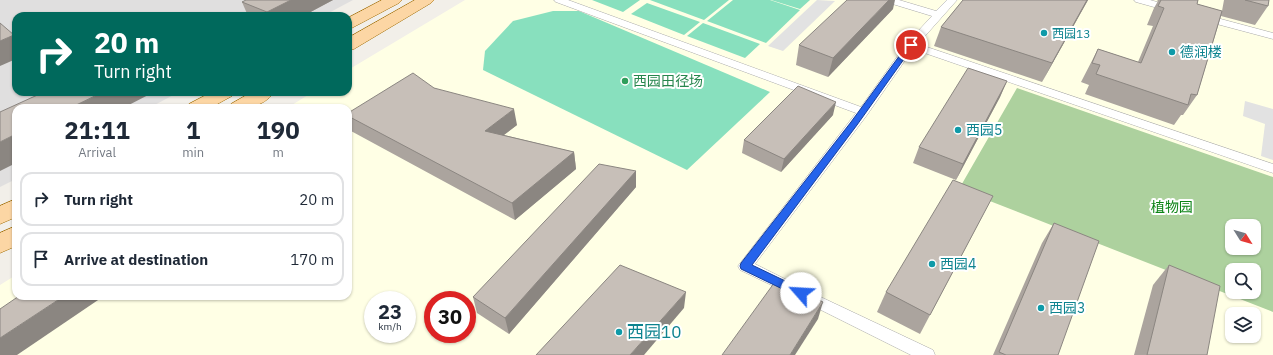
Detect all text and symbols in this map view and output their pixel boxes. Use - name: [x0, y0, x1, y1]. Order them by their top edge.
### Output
- text: 20 m: [94, 24, 159, 61]
- place label: 西园13: [1052, 26, 1090, 41]
- icon: right: [28, 28, 80, 80]
- pin: [894, 28, 928, 62]
- marker: 西园13: [1039, 28, 1049, 38]
- icon: arrive: [900, 34, 922, 56]
- place label: 德润楼: [1180, 43, 1222, 61]
- marker: 德润楼: [1167, 47, 1177, 57]
- text: Turn right: [94, 60, 172, 83]
- place label: 西园田径场: [633, 72, 703, 90]
- marker: 西园田径场: [620, 76, 630, 86]
- text: 21:11: [64, 114, 130, 146]
- text: 1: [186, 114, 200, 146]
- text: 190: [256, 114, 300, 146]
- place label: 西园5: [966, 121, 1002, 139]
- marker: 西园5: [953, 125, 963, 135]
- text: Arrival: [78, 144, 116, 161]
- text: min: [182, 144, 204, 161]
- text: m: [272, 144, 284, 161]
- icon: right: [30, 188, 52, 210]
- text: Turn right: [64, 190, 133, 209]
- text: 20 m: [299, 190, 334, 209]
- park label: 植物园: [1151, 198, 1193, 216]
- north arrow: [1225, 219, 1261, 255]
- map controls: [1225, 219, 1261, 343]
- icon: arrive: [30, 248, 52, 270]
- text: Arrive at destination: [64, 250, 208, 269]
- text: 170 m: [290, 250, 334, 269]
- place label: 西园4: [940, 255, 976, 273]
- marker: 西园4: [927, 259, 937, 269]
- button: search: [1225, 263, 1261, 299]
- position arrow: [780, 272, 822, 314]
- speed limit sign: 30: [424, 291, 476, 343]
- text: 23: [378, 298, 402, 325]
- place label: 西园3: [1049, 299, 1085, 317]
- marker: 西园3: [1036, 303, 1046, 313]
- button: layers: [1225, 307, 1261, 343]
- text: km/h: [378, 320, 402, 333]
- place label: 西园10: [627, 321, 681, 343]
- marker: 西园10: [614, 327, 624, 337]

